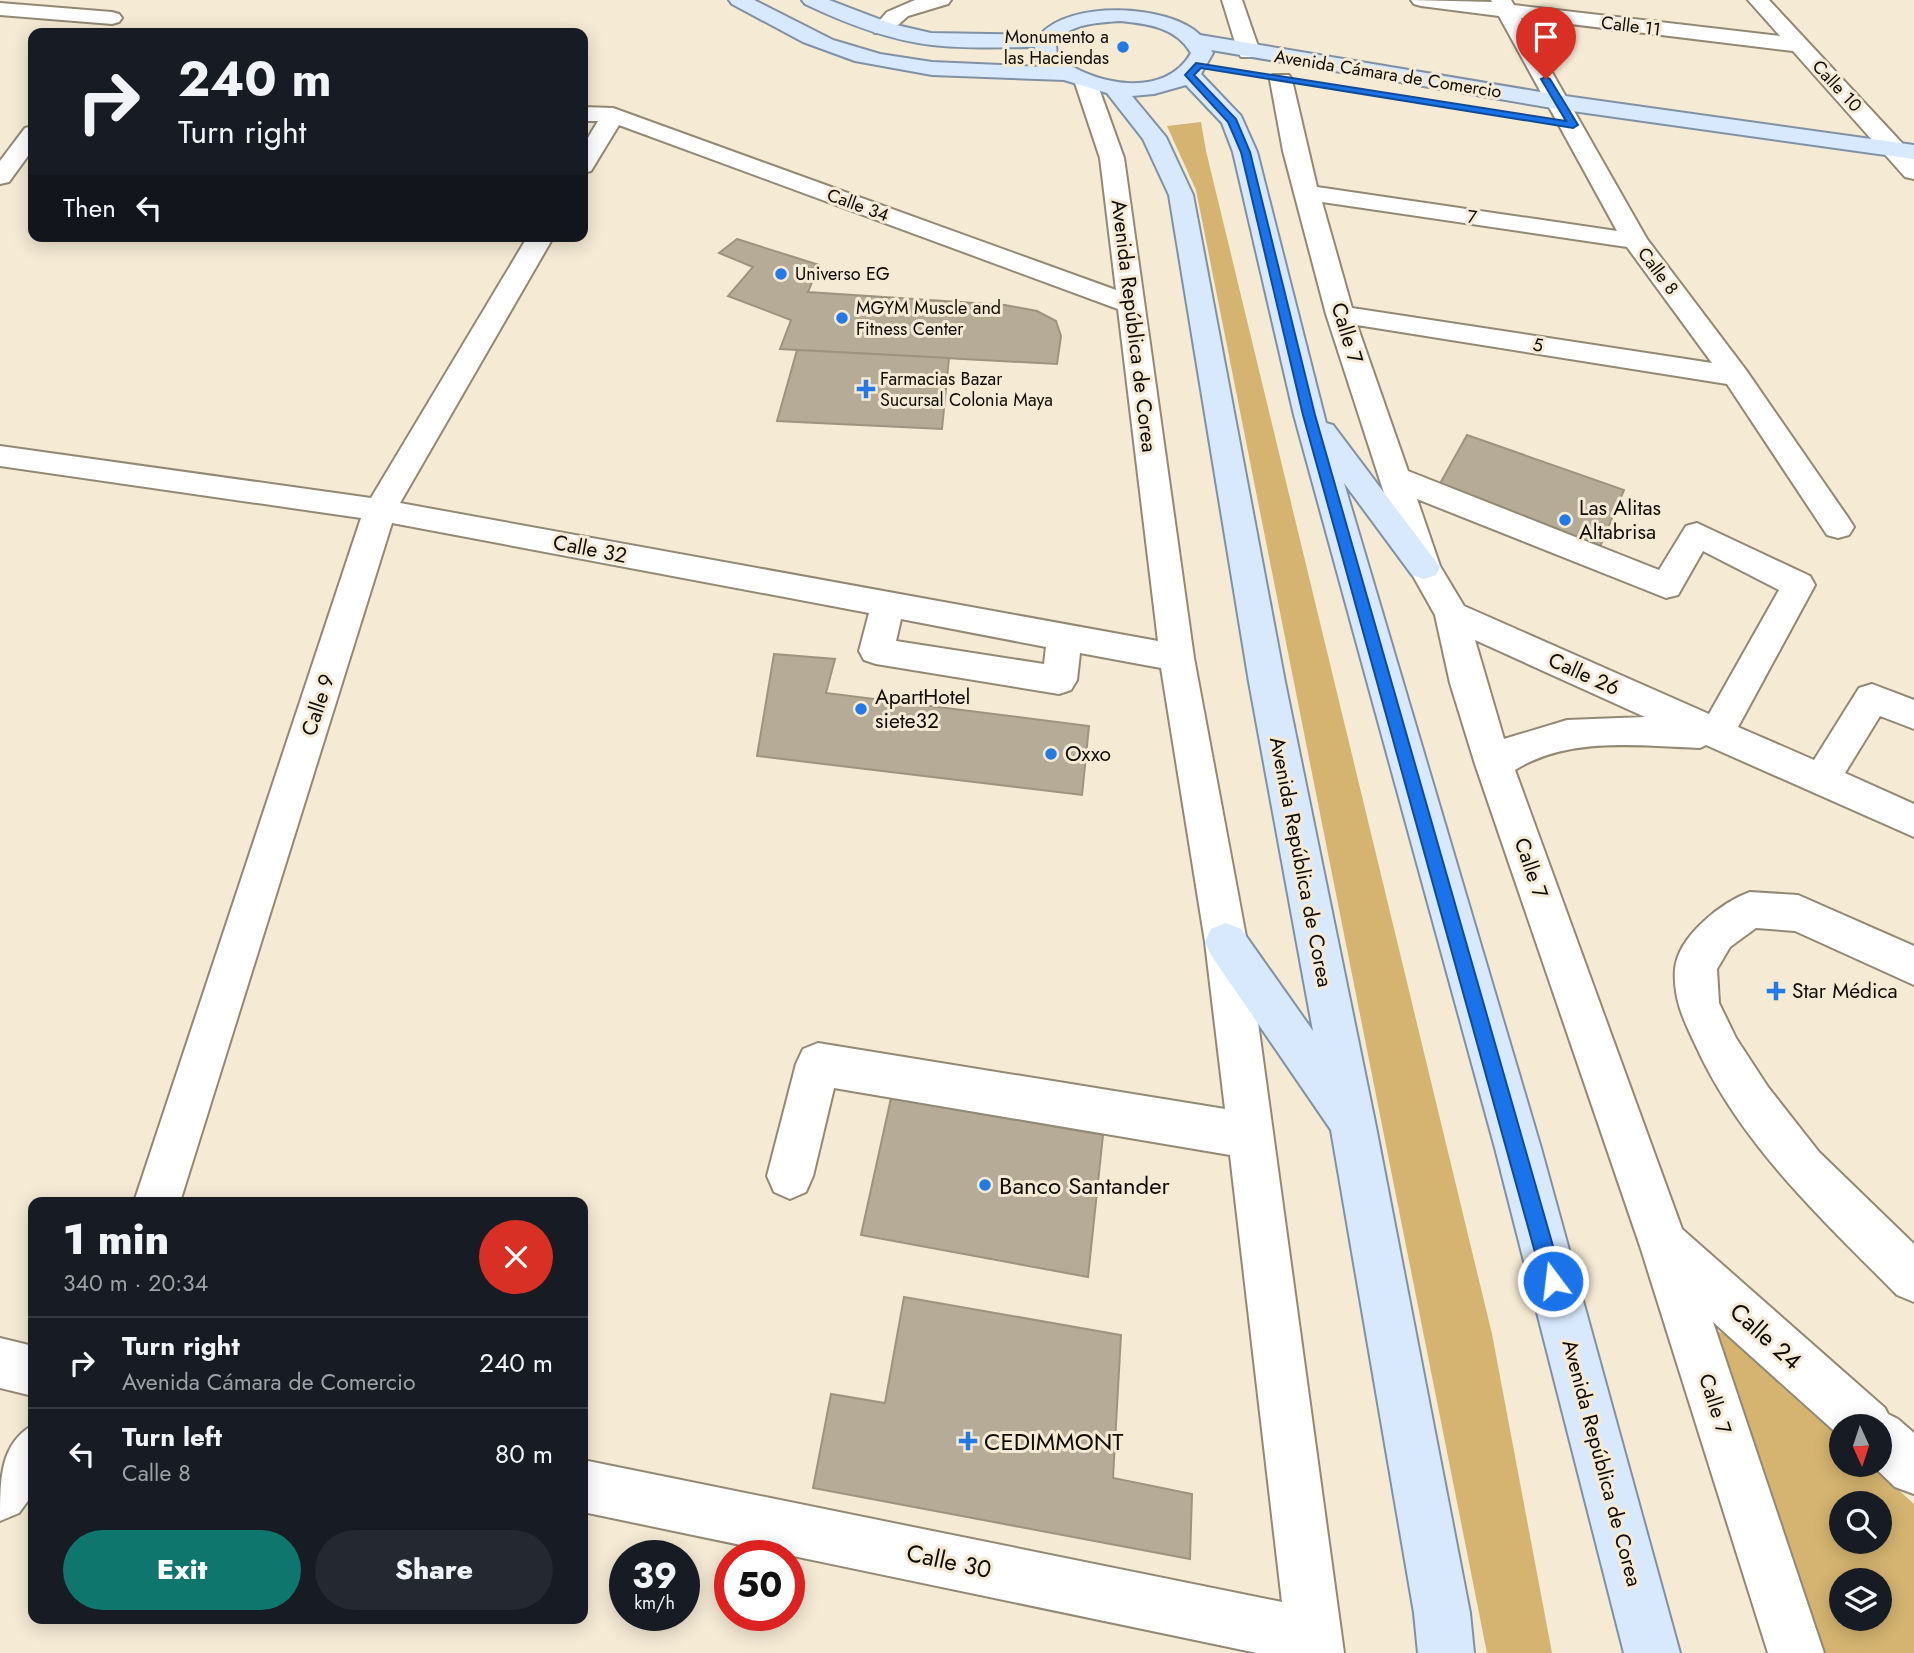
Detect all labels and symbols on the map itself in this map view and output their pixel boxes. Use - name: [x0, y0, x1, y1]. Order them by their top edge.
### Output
- pin: [1516, 7, 1576, 79]
- street label: Calle 11: [1600, 9, 1662, 43]
- place label: Monumento a las Haciendas: [1004, 24, 1109, 71]
- marker: Monumento a las Haciendas: [1115, 39, 1131, 55]
- street label: Avenida Cámara de Comercio: [1272, 43, 1504, 105]
- street label: Calle 10: [1806, 54, 1868, 118]
- street label: Calle 34: [823, 182, 893, 228]
- street label: Avenida República de Corea: [1104, 198, 1164, 454]
- street label: 7: [1466, 203, 1479, 231]
- street label: Calle 8: [1631, 242, 1685, 300]
- place label: Universo EG: [795, 261, 890, 287]
- marker: Universo EG: [773, 266, 789, 282]
- place label: MGYM Muscle and Fitness Center: [856, 295, 1001, 342]
- street label: Calle 7: [1324, 299, 1370, 367]
- marker: MGYM Muscle and Fitness Center: [834, 310, 850, 326]
- street label: 5: [1531, 331, 1545, 359]
- place label: Farmacias Bazar Sucursal Colonia Maya: [880, 366, 1053, 413]
- marker: Farmacias Bazar Sucursal Colonia Maya: [858, 381, 874, 397]
- place label: Las Alitas Altabrisa: [1579, 493, 1661, 547]
- marker: Las Alitas Altabrisa: [1557, 512, 1573, 528]
- street label: Calle 32: [550, 527, 630, 571]
- street label: Calle 26: [1543, 645, 1625, 703]
- street label: Calle 9: [294, 670, 342, 740]
- place label: ApartHotel siete32: [875, 682, 970, 736]
- marker: ApartHotel siete32: [853, 701, 869, 717]
- street label: Avenida República de Corea: [1262, 734, 1340, 990]
- place label: Oxxo: [1065, 739, 1111, 769]
- marker: Oxxo: [1043, 746, 1059, 762]
- street label: Calle 7: [1507, 834, 1555, 902]
- place label: Star Médica: [1792, 976, 1898, 1006]
- marker: Star Médica: [1766, 981, 1786, 1001]
- place label: Banco Santander: [999, 1168, 1171, 1203]
- marker: Banco Santander: [977, 1177, 993, 1193]
- position arrow: [1516, 1244, 1590, 1318]
- street label: Calle 24: [1722, 1294, 1810, 1378]
- street label: Avenida República de Corea: [1555, 1336, 1649, 1590]
- street label: Calle 7: [1691, 1370, 1739, 1438]
- north arrow: [1829, 1414, 1892, 1477]
- place label: CEDIMMONT: [984, 1424, 1123, 1459]
- marker: CEDIMMONT: [958, 1431, 978, 1451]
- street label: Calle 30: [903, 1535, 995, 1587]
- speed limit sign: 50: [714, 1540, 805, 1631]

